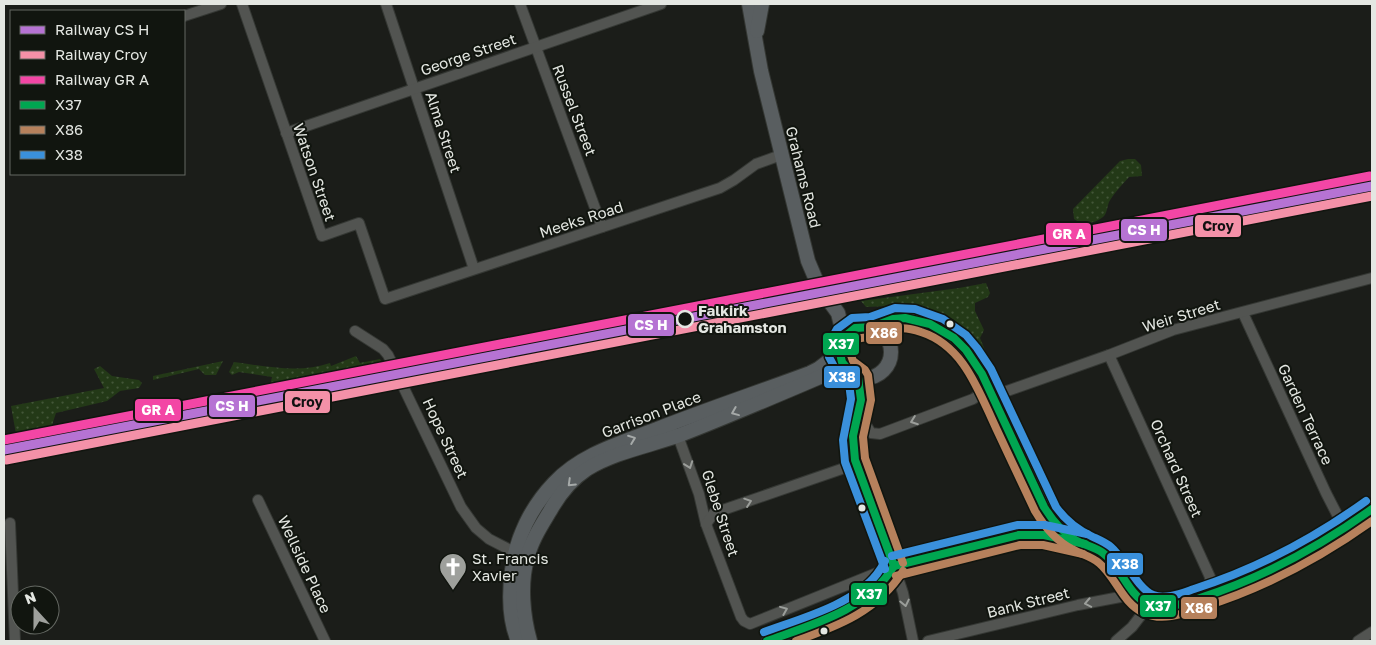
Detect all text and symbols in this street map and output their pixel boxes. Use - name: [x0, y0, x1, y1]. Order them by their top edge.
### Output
- legend: [10, 10, 185, 175]
- text: Railway CS H: [55, 20, 149, 38]
- street label: George Street: [418, 29, 518, 79]
- text: Railway Croy: [55, 45, 148, 63]
- street label: Russel Street: [549, 62, 601, 158]
- text: Railway GR A: [55, 70, 149, 88]
- street label: Alma Street: [422, 89, 466, 175]
- text: X37: [55, 95, 82, 113]
- text: X86: [55, 120, 83, 138]
- street label: Watson Street: [290, 121, 340, 223]
- street label: Grahams Road: [783, 124, 825, 230]
- text: X38: [55, 145, 83, 163]
- street label: Meeks Road: [537, 197, 625, 241]
- line badge: Croy: [1194, 214, 1242, 238]
- text: Croy: [1202, 217, 1234, 234]
- line badge: CS H: [1120, 218, 1168, 242]
- text: CS H: [1127, 221, 1161, 238]
- line badge: GR A: [1045, 222, 1092, 246]
- text: GR A: [1052, 225, 1086, 242]
- street label: Weir Street: [1140, 295, 1222, 335]
- place label: Falkirk Grahamston: [698, 301, 787, 336]
- marker: Falkirk Grahamston: [676, 310, 694, 328]
- line badge: CS H: [627, 313, 675, 337]
- text: CS H: [634, 316, 668, 333]
- unlabelled marker: [945, 319, 955, 329]
- line badge: X86: [865, 321, 903, 345]
- text: X86: [870, 324, 898, 341]
- line badge: X37: [822, 332, 860, 356]
- text: X37: [828, 335, 854, 352]
- street label: Garden Terrace: [1275, 361, 1337, 468]
- line badge: X38: [823, 365, 861, 389]
- text: X38: [828, 368, 856, 385]
- street label: Garrison Place: [599, 387, 703, 441]
- line badge: Croy: [284, 390, 331, 414]
- text: Croy: [291, 393, 323, 410]
- line badge: CS H: [208, 394, 256, 418]
- street label: Hope Street: [420, 395, 472, 481]
- text: CS H: [215, 397, 249, 414]
- line badge: GR A: [134, 398, 182, 422]
- text: GR A: [141, 401, 175, 418]
- one-way arrow: [731, 406, 740, 417]
- one-way arrow: [911, 415, 919, 425]
- street label: Orchard Street: [1147, 416, 1207, 520]
- one-way arrow: [627, 434, 636, 445]
- one-way arrow: [683, 460, 693, 469]
- street label: Glebe Street: [699, 467, 743, 559]
- one-way arrow: [568, 477, 577, 486]
- one-way arrow: [743, 498, 752, 508]
- unlabelled marker: [857, 503, 867, 513]
- street label: Wellside Place: [275, 512, 336, 616]
- place label: St. Francis Xavier: [472, 549, 549, 584]
- church icon: St. Francis Xavier: [438, 552, 468, 591]
- line badge: X38: [1106, 552, 1144, 576]
- text: X38: [1111, 555, 1139, 572]
- line badge: X37: [850, 582, 888, 606]
- street label: Bank Street: [985, 583, 1071, 621]
- north arrow: [10, 585, 60, 635]
- text: X37: [856, 585, 882, 602]
- text: N: [22, 588, 38, 607]
- line badge: X37: [1139, 594, 1177, 618]
- line badge: X86: [1180, 596, 1218, 620]
- one-way arrow: [1083, 597, 1092, 608]
- text: X37: [1145, 597, 1171, 614]
- one-way arrow: [899, 599, 910, 608]
- text: X86: [1185, 599, 1213, 616]
- one-way arrow: [779, 606, 788, 616]
- unlabelled marker: [819, 626, 829, 636]

